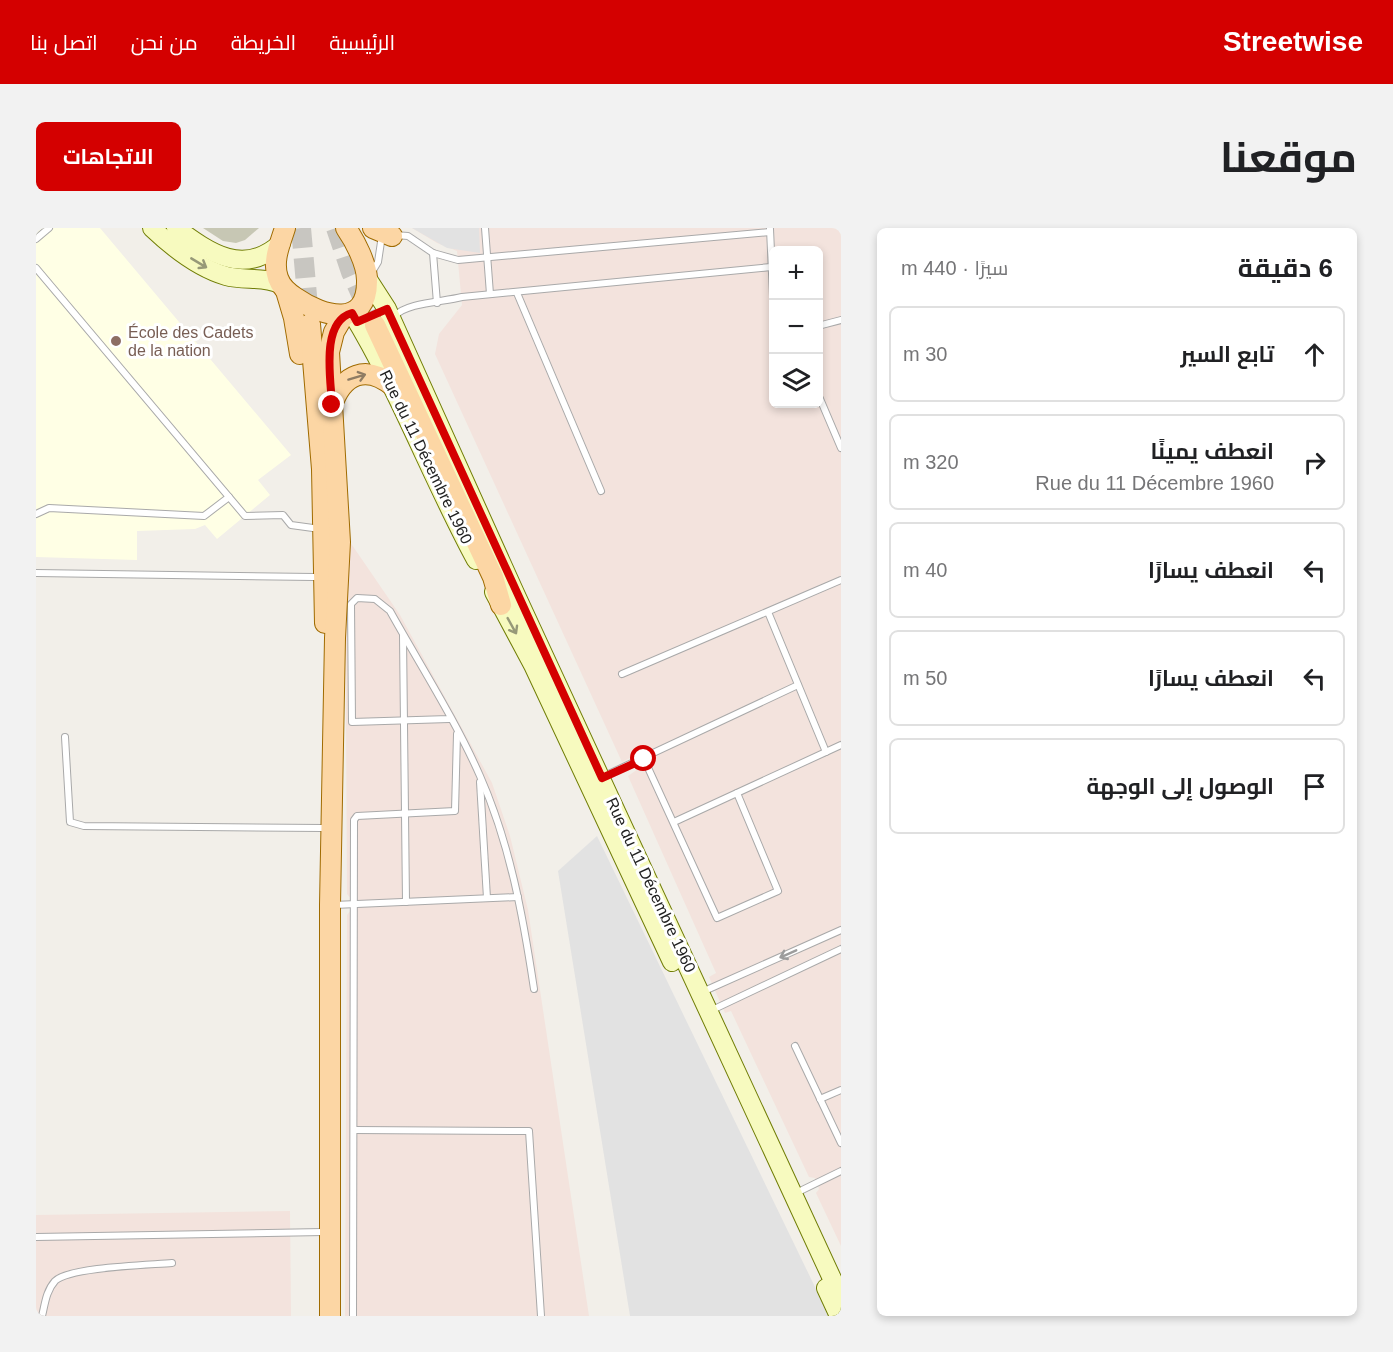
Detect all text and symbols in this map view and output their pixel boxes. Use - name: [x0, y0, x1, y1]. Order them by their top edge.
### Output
- text: Streetwise: [1223, 26, 1363, 57]
- text: اتصل بنا: [30, 31, 98, 54]
- text: من نحن: [131, 31, 198, 54]
- text: الخريطة: [231, 31, 296, 54]
- text: الرئيسية: [329, 31, 395, 54]
- button: الاتجاهات: [36, 122, 181, 191]
- text: موقعنا: [1220, 134, 1357, 181]
- map controls: [769, 246, 823, 408]
- button: +: [769, 246, 823, 300]
- text: 6 دقيقة: [1238, 253, 1333, 283]
- one-way arrow: [190, 257, 207, 269]
- text: سيرًا · 440 m: [901, 257, 1008, 279]
- button: −: [769, 300, 823, 354]
- place label: École des Cadets de la nation: [128, 323, 253, 359]
- marker: École des Cadets de la nation: [109, 334, 123, 348]
- icon: ahead: [1298, 338, 1331, 371]
- text: تابع السير: [1180, 342, 1274, 367]
- text: 30 m: [903, 343, 947, 365]
- button: layers: [769, 354, 823, 408]
- street label: Rue du 11 Décembre 1960: [377, 367, 476, 547]
- one-way arrow: [347, 371, 366, 382]
- route end: [318, 391, 344, 417]
- text: انعطف يمينًا: [1151, 439, 1274, 464]
- icon: right: [1298, 446, 1331, 479]
- text: 320 m: [903, 451, 959, 473]
- text: Rue du 11 Décembre 1960: [1035, 472, 1274, 494]
- icon: left: [1298, 554, 1331, 587]
- text: انعطف يسارًا: [1148, 558, 1274, 583]
- text: 40 m: [903, 559, 947, 581]
- one-way arrow: [507, 617, 518, 635]
- icon: left: [1298, 662, 1331, 695]
- text: انعطف يسارًا: [1148, 666, 1274, 691]
- text: 50 m: [903, 667, 947, 689]
- route start: [630, 745, 656, 771]
- icon: arrive: [1298, 770, 1331, 803]
- text: الوصول إلى الوجهة: [1087, 774, 1274, 799]
- street label: Rue du 11 Décembre 1960: [603, 795, 699, 975]
- one-way arrow: [779, 949, 797, 961]

